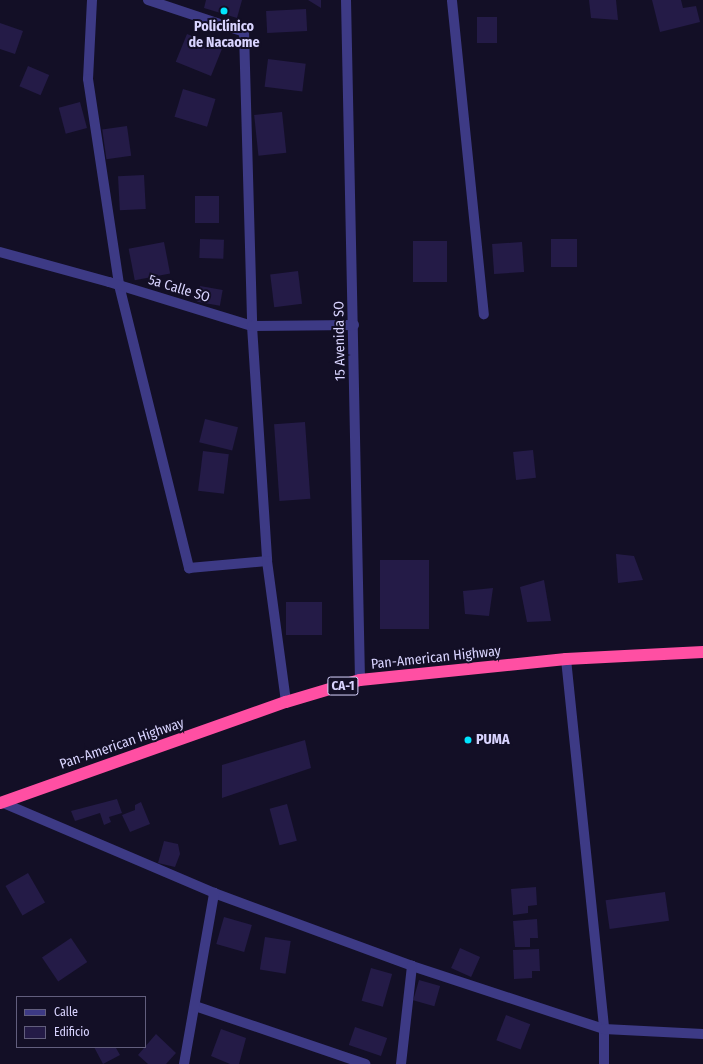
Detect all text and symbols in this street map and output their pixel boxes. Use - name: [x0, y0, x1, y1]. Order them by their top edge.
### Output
- marker: Policlínico de Nacaome: [218, 5, 230, 17]
- place label: Policlínico de Nacaome: [188, 19, 260, 52]
- street label: 5a Calle SO: [146, 272, 212, 306]
- street label: 15 Avenida SO: [331, 301, 349, 381]
- street label: Pan-American Highway: [370, 643, 502, 673]
- road number: CA-1: [327, 675, 359, 697]
- street label: Pan-American Highway: [58, 715, 186, 773]
- place label: PUMA: [476, 732, 510, 748]
- marker: PUMA: [463, 735, 473, 745]
- legend: [16, 996, 146, 1048]
- text: Calle: [54, 1005, 78, 1019]
- text: Edificio: [54, 1025, 90, 1039]

